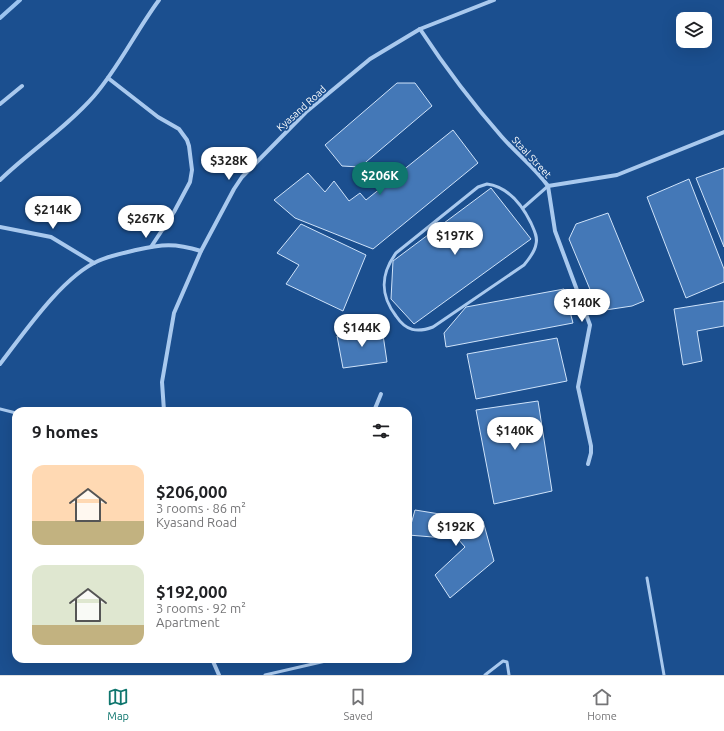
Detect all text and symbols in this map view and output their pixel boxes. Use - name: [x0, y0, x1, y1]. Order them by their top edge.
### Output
- map controls: [676, 12, 712, 48]
- button: layers: [676, 12, 712, 48]
- street label: Kyasand Road: [274, 83, 328, 133]
- street label: Staal Street: [510, 134, 554, 180]
- pin: $328K: [201, 147, 257, 181]
- text: $328K: [210, 153, 248, 167]
- pin: $206K: [352, 162, 408, 196]
- text: $206K: [361, 168, 399, 182]
- pin: $214K: [25, 196, 81, 230]
- text: $214K: [34, 202, 72, 216]
- pin: $267K: [118, 205, 174, 239]
- text: $267K: [127, 211, 165, 225]
- pin: $197K: [427, 222, 483, 256]
- text: $197K: [436, 228, 474, 242]
- pin: $140K: [554, 289, 610, 323]
- text: $140K: [563, 295, 601, 309]
- pin: $144K: [334, 314, 390, 348]
- text: $144K: [343, 320, 381, 334]
- pin: $140K: [487, 417, 543, 451]
- icon: filters: [370, 420, 392, 442]
- text: 9 homes: [32, 422, 98, 441]
- text: $140K: [496, 423, 534, 437]
- icon: home: [64, 481, 112, 529]
- text: $206,000: [156, 482, 227, 501]
- text: 3 rooms · 86 m²: [156, 501, 246, 515]
- pin: $192K: [428, 513, 484, 547]
- text: Kyasand Road: [156, 515, 237, 529]
- text: $192K: [437, 519, 475, 533]
- icon: home: [64, 581, 112, 629]
- text: $192,000: [156, 582, 227, 601]
- text: 3 rooms · 92 m²: [156, 601, 246, 615]
- text: Apartment: [156, 615, 220, 629]
- tab: Map: [107, 686, 129, 722]
- tab: Saved: [344, 686, 373, 722]
- tab: Home: [587, 686, 617, 722]

